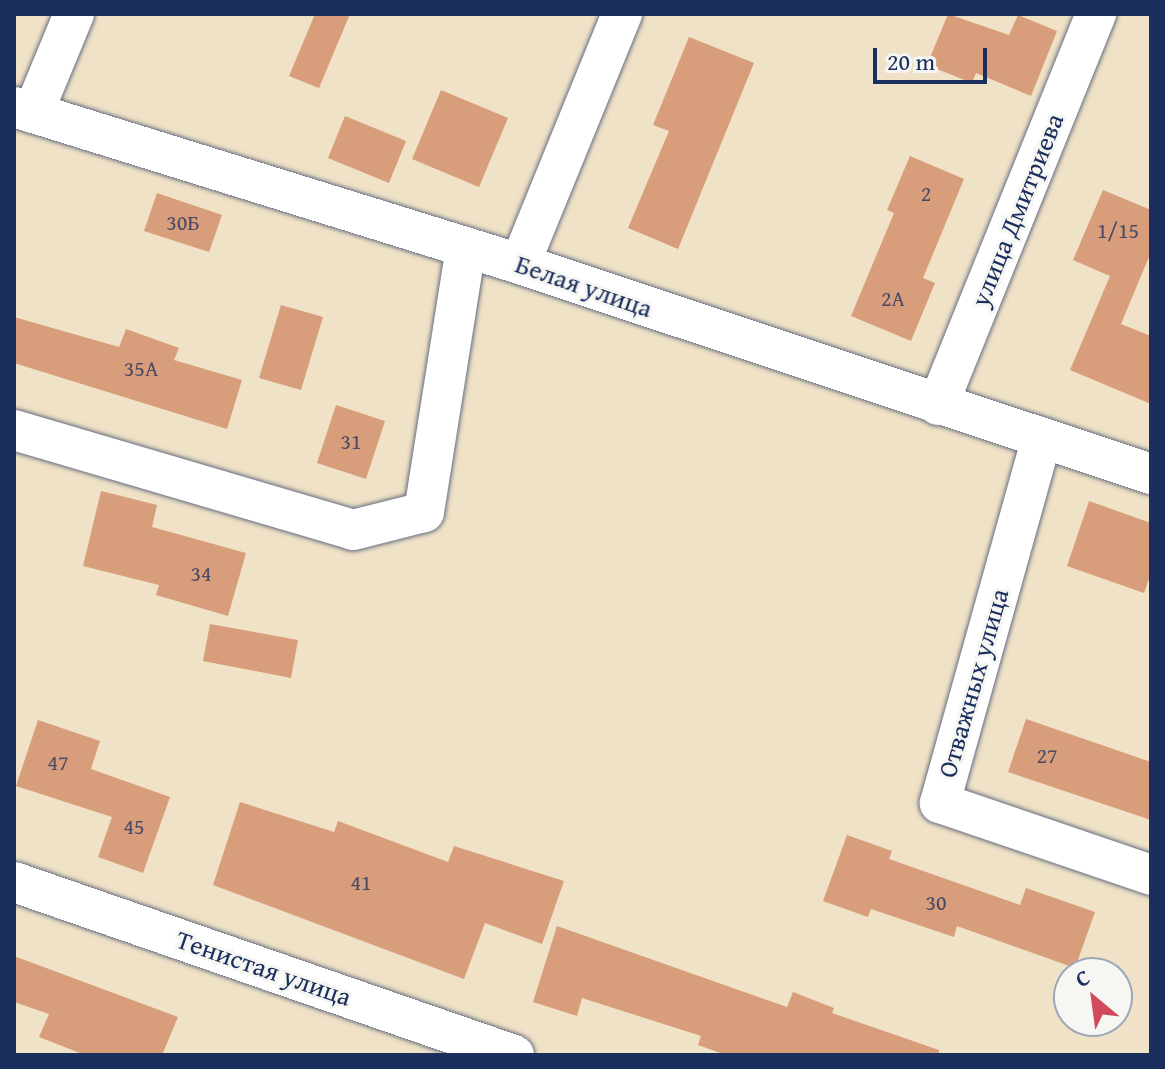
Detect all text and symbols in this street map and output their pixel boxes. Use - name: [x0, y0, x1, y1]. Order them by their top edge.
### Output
- scale bar: [877, 32, 991, 82]
- text: 20 m: [887, 44, 935, 79]
- street label: улица Дмитриева: [964, 109, 1070, 311]
- house number: 2: [921, 181, 931, 207]
- house number: 30Б: [166, 210, 200, 236]
- house number: 1/15: [1097, 218, 1139, 244]
- street label: Белая улица: [511, 248, 657, 324]
- house number: 2А: [881, 286, 905, 312]
- house number: 35А: [124, 356, 158, 382]
- house number: 31: [340, 429, 362, 455]
- house number: 34: [190, 561, 212, 587]
- street label: Отважных улица: [931, 585, 1015, 781]
- house number: 27: [1036, 743, 1058, 769]
- house number: 47: [47, 750, 69, 776]
- house number: 45: [123, 814, 145, 840]
- house number: 41: [350, 870, 372, 896]
- house number: 30: [925, 890, 947, 916]
- street label: Тенистая улица: [172, 923, 356, 1013]
- north arrow: [1053, 957, 1133, 1037]
- text: С: [1069, 961, 1096, 995]

